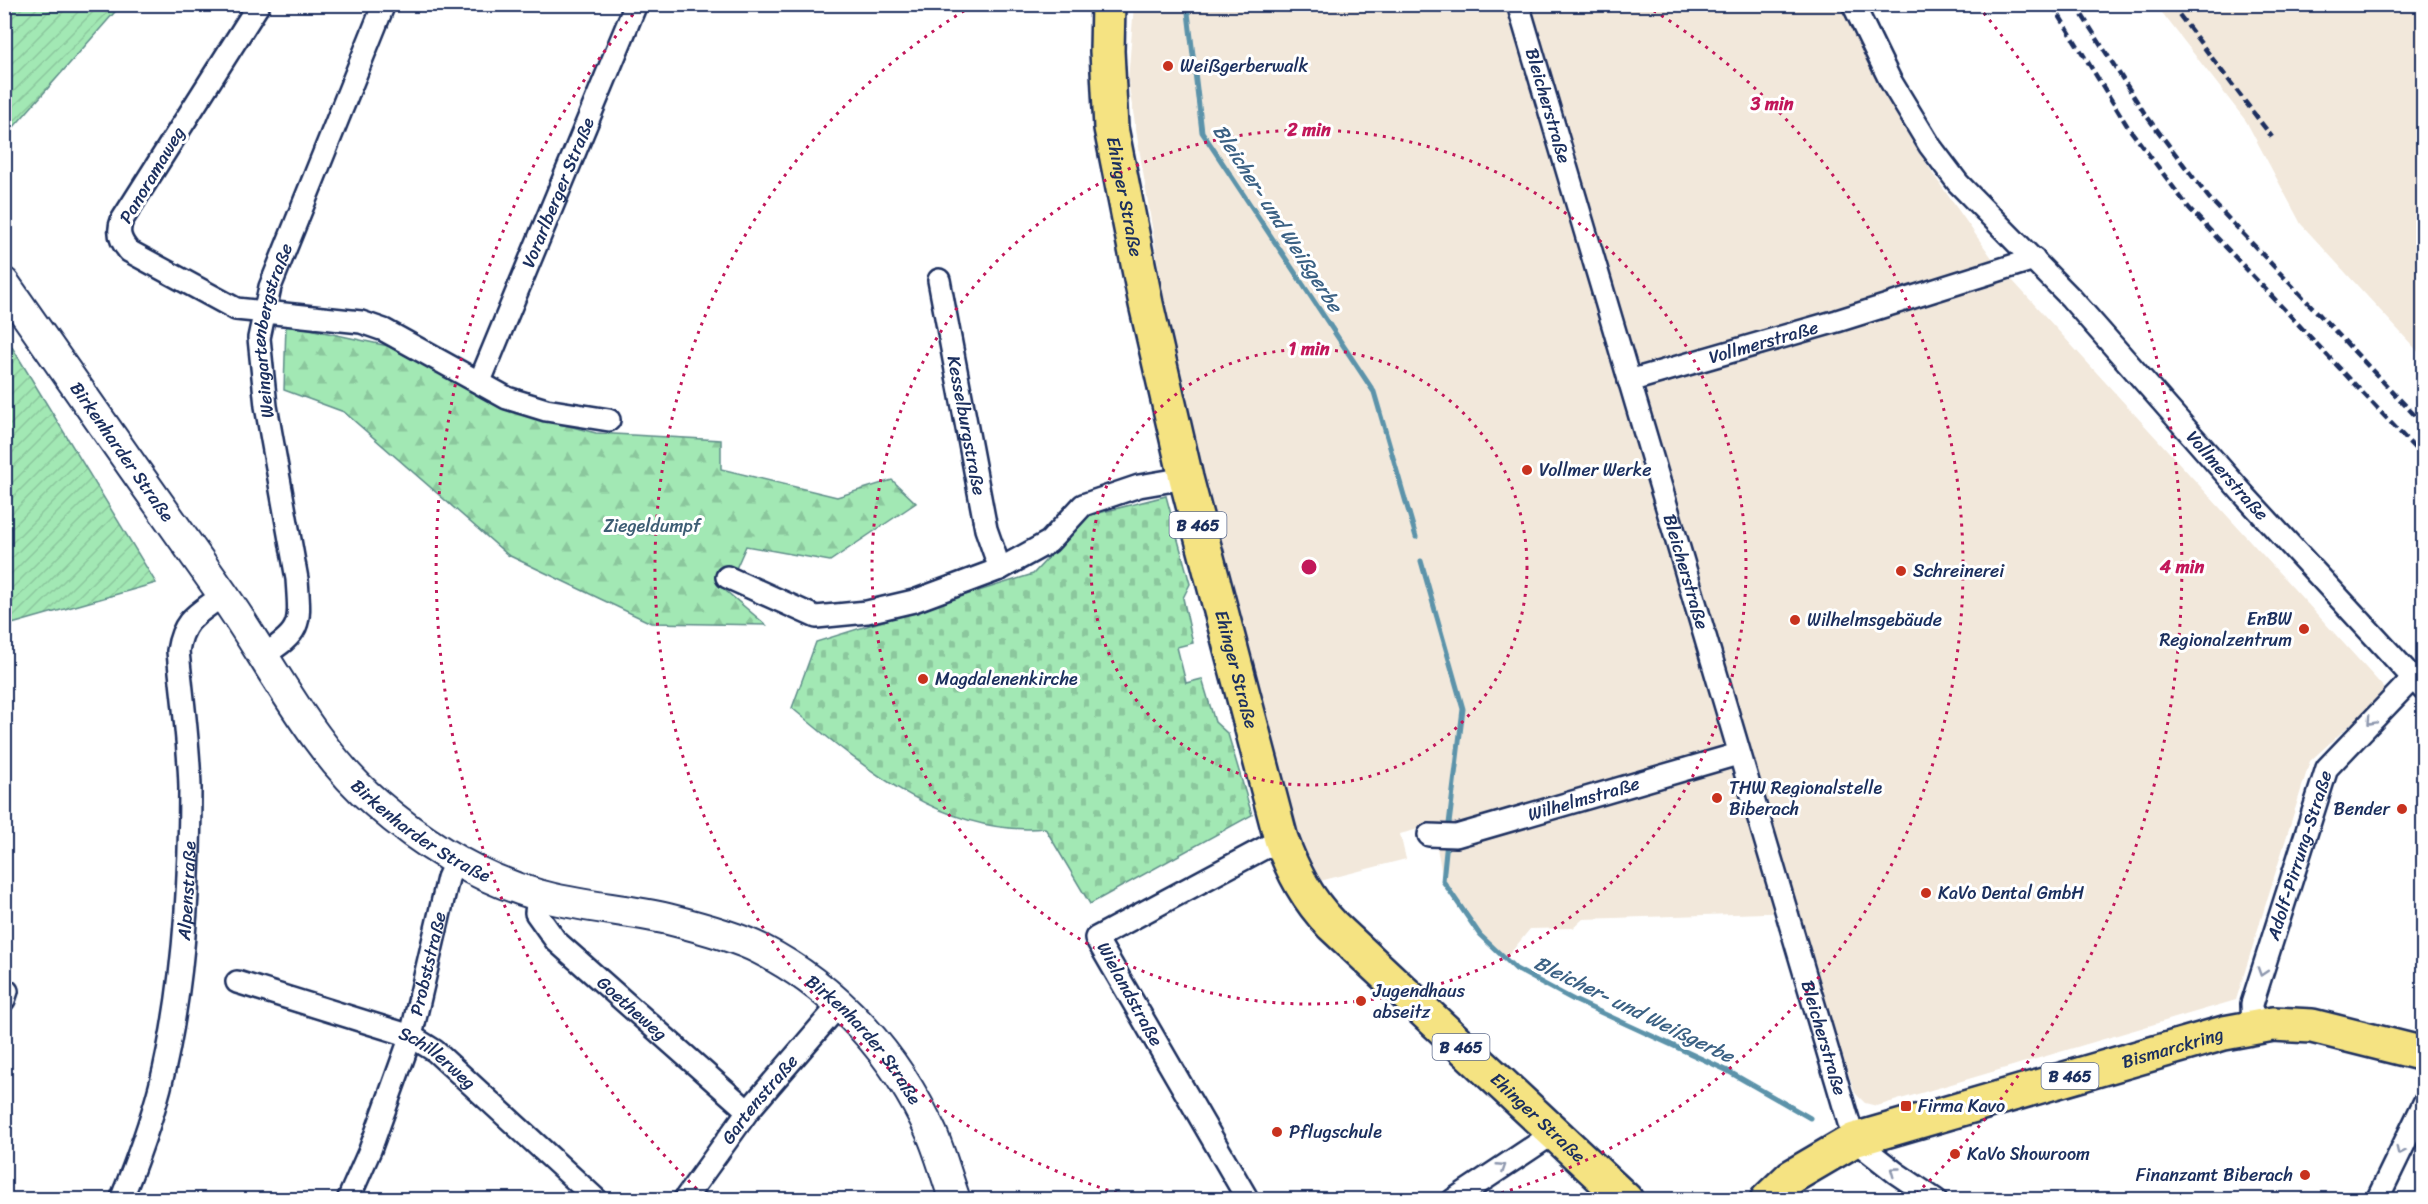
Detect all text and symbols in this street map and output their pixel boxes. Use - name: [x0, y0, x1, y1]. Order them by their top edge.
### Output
- street label: Bleicherstraße: [1516, 44, 1580, 167]
- place label: Weißgerberwalk: [1180, 50, 1309, 82]
- marker: Weißgerberwalk: [1161, 59, 1175, 73]
- text: 3 min: [1749, 88, 1794, 120]
- street label: Vorarlberger Straße: [513, 112, 604, 273]
- text: 2 min: [1286, 114, 1331, 146]
- water label: Bleicher- und Weißgerbe: [1203, 117, 1353, 321]
- street label: Panoramaweg: [110, 120, 194, 230]
- street label: Ehinger Straße: [1097, 134, 1152, 259]
- street label: Weingartenbergstraße: [243, 238, 302, 421]
- street label: Vollmerstraße: [1705, 311, 1822, 373]
- text: 1 min: [1289, 333, 1330, 365]
- street label: Kesselburgstraße: [938, 353, 995, 498]
- street label: Birkenharder Straße: [61, 375, 183, 529]
- street label: Vollmerstraße: [2178, 423, 2277, 528]
- place label: Vollmer Werke: [1539, 454, 1651, 486]
- marker: Vollmer Werke: [1520, 463, 1534, 477]
- park label: Ziegeldumpf: [603, 510, 703, 542]
- street label: Bleicherstraße: [1654, 510, 1718, 633]
- road number: B 465: [1170, 512, 1226, 538]
- text: 4 min: [2159, 551, 2205, 583]
- place label: Schreinerei: [1913, 555, 2005, 587]
- centre of rings: [1299, 557, 1319, 577]
- marker: Schreinerei: [1894, 564, 1908, 578]
- place label: EnBW Regionalzentrum: [2159, 603, 2293, 656]
- place label: Wilhelmsgebäude: [1807, 604, 1942, 636]
- street label: Ehinger Straße: [1205, 606, 1267, 732]
- marker: Wilhelmsgebäude: [1788, 613, 1802, 627]
- marker: EnBW Regionalzentrum: [2297, 622, 2311, 636]
- place label: Magdalenenkirche: [935, 663, 1078, 695]
- marker: Magdalenenkirche: [916, 672, 930, 686]
- one-way arrow: [2367, 714, 2378, 724]
- street label: Adolf-Pirrung-Straße: [2257, 766, 2341, 945]
- street label: Wilhelmstraße: [1524, 767, 1644, 830]
- street label: Birkenharder Straße: [343, 771, 496, 892]
- place label: THW Regionalstelle Biberach: [1729, 772, 1882, 825]
- marker: THW Regionalstelle Biberach: [1710, 791, 1724, 805]
- place label: Bender: [2334, 793, 2392, 825]
- marker: Bender: [2395, 802, 2409, 816]
- street label: Alpenstraße: [168, 840, 205, 943]
- place label: KaVo Dental GmbH: [1938, 877, 2084, 909]
- marker: KaVo Dental GmbH: [1919, 886, 1933, 900]
- street label: Probststraße: [400, 908, 456, 1019]
- street label: Wielandstraße: [1088, 936, 1172, 1052]
- water label: Bleicher- und Weißgerbe: [1528, 946, 1741, 1074]
- street label: Birkenharder Straße: [799, 966, 930, 1111]
- one-way arrow: [2257, 966, 2269, 977]
- street label: Goetheweg: [589, 968, 675, 1049]
- place label: Jugendhaus abseitz: [1372, 975, 1466, 1028]
- street label: Bleicherstraße: [1792, 976, 1856, 1099]
- marker: Jugendhaus abseitz: [1354, 994, 1368, 1008]
- street label: Schillerweg: [395, 1017, 484, 1098]
- street label: Bismarckring: [2118, 1018, 2227, 1078]
- road number: B 465: [1432, 1034, 1490, 1060]
- street label: Gartenstraße: [713, 1047, 806, 1151]
- road number: B 465: [2042, 1063, 2098, 1089]
- street label: Ehinger Straße: [1482, 1064, 1593, 1171]
- place label: Firma Kavo: [1918, 1090, 2005, 1122]
- marker: Firma Kavo: [1899, 1099, 1913, 1113]
- place label: Pflugschule: [1289, 1116, 1382, 1148]
- marker: Pflugschule: [1270, 1125, 1284, 1139]
- place label: KaVo Showroom: [1967, 1138, 2090, 1170]
- one-way arrow: [2395, 1144, 2407, 1155]
- marker: KaVo Showroom: [1948, 1147, 1962, 1161]
- place label: Finanzamt Biberach: [2136, 1159, 2293, 1191]
- one-way arrow: [1496, 1163, 1506, 1175]
- one-way arrow: [1889, 1167, 1900, 1178]
- marker: Finanzamt Biberach: [2298, 1168, 2312, 1182]

